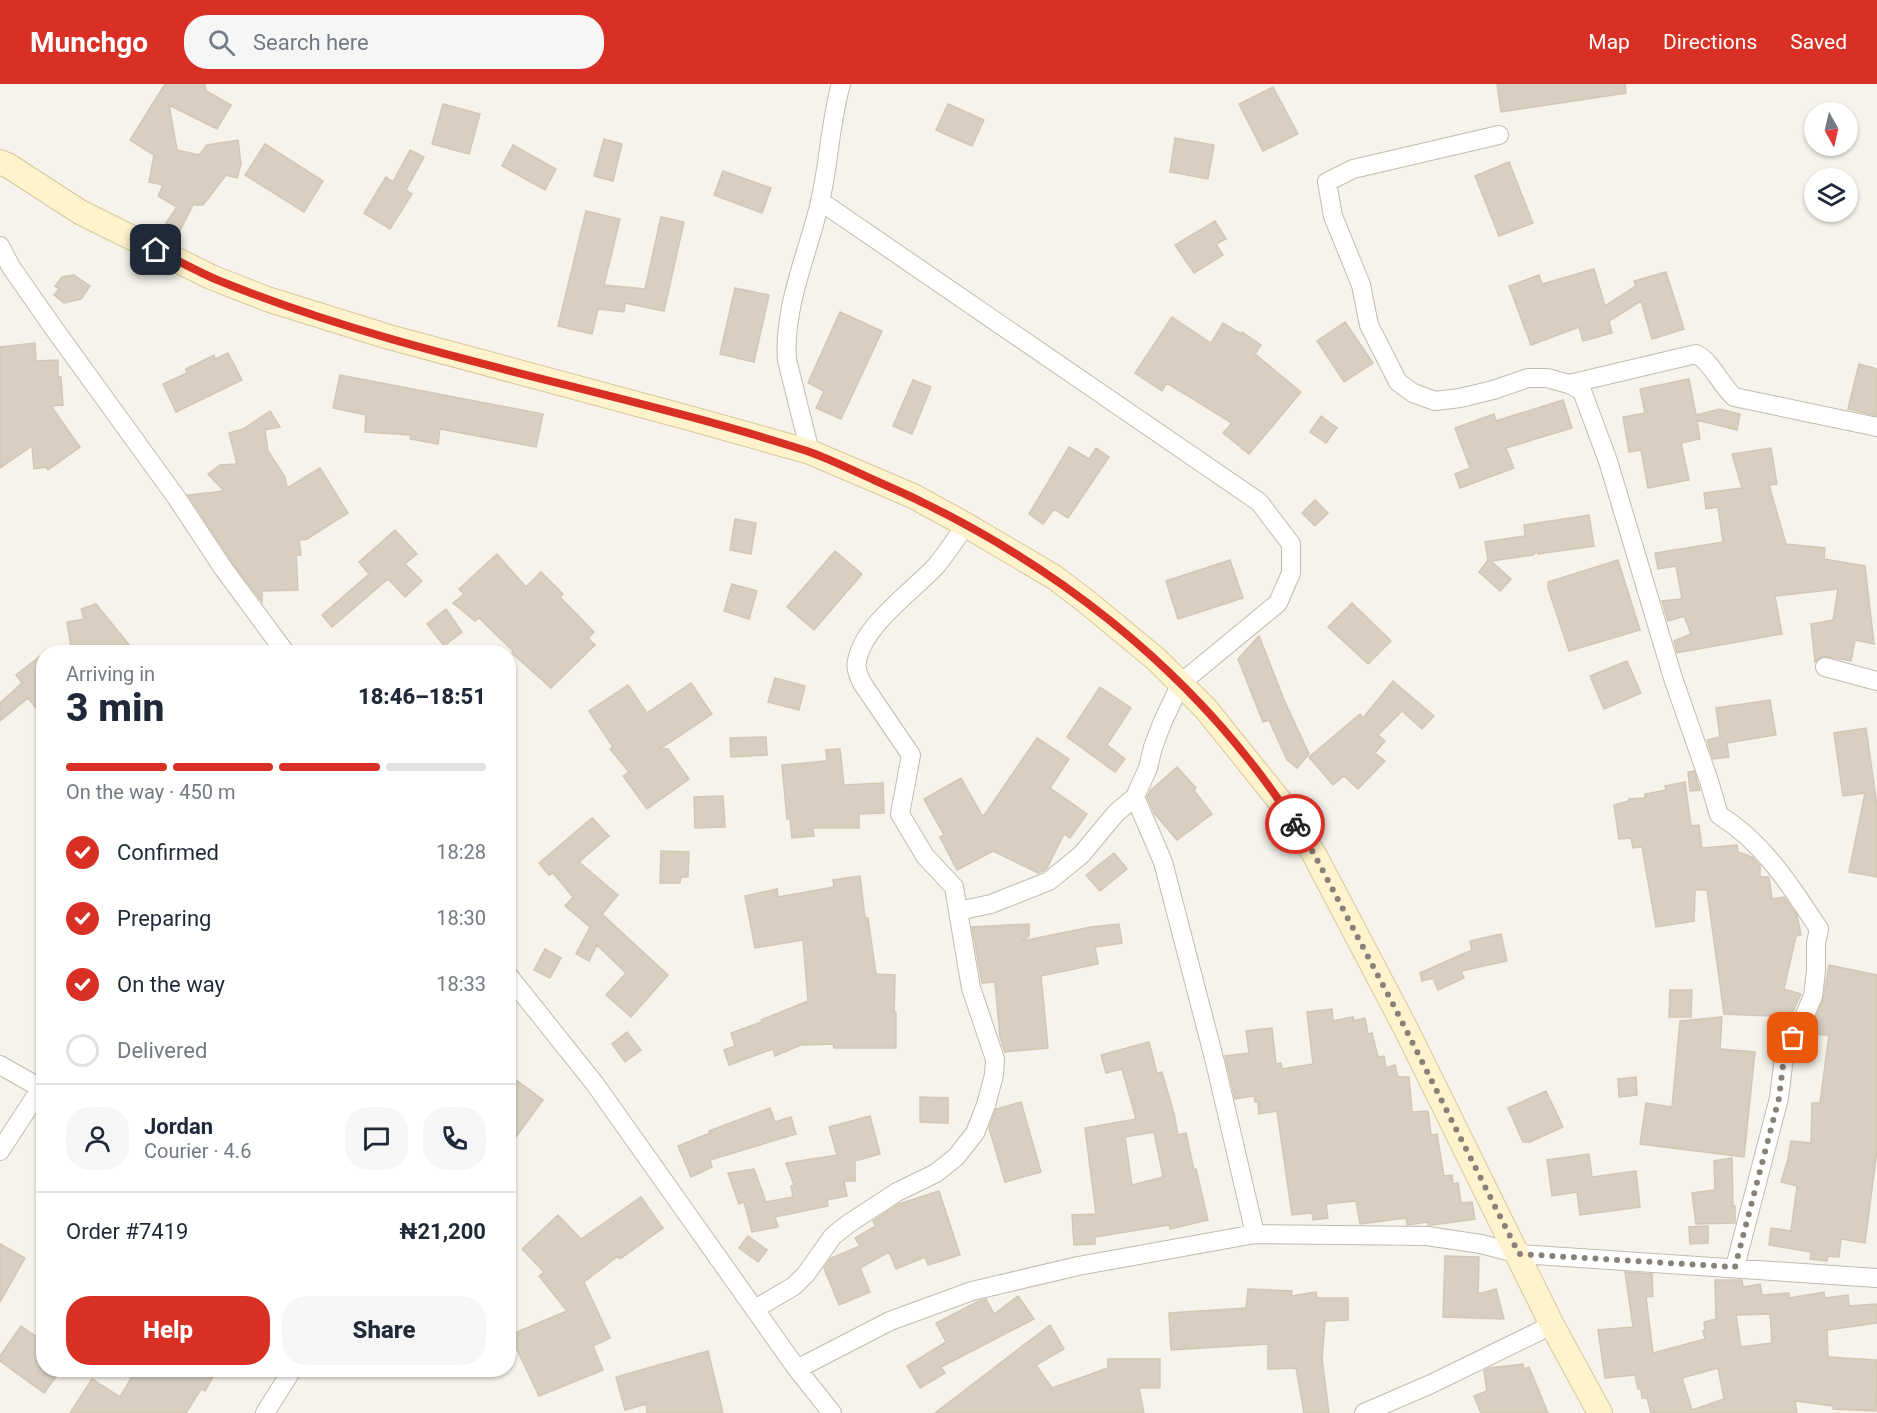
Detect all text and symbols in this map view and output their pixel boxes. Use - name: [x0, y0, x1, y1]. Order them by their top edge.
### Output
- search box: [184, 15, 604, 69]
- text: Munchgo: [30, 26, 148, 59]
- icon: search: [205, 26, 238, 59]
- text: Search here: [253, 30, 369, 55]
- text: Map: [1588, 30, 1630, 54]
- text: Directions: [1663, 30, 1757, 54]
- text: Saved: [1790, 30, 1847, 54]
- north arrow: [1804, 102, 1858, 156]
- map controls: [1804, 102, 1858, 222]
- button: layers: [1804, 168, 1858, 222]
- pin: [130, 224, 181, 275]
- icon: home: [139, 233, 172, 266]
- text: Arriving in: [66, 662, 155, 686]
- text: 18:46–18:51: [358, 684, 486, 709]
- text: 3 min: [66, 685, 164, 731]
- text: On the way · 450 m: [66, 780, 235, 804]
- courier: [1265, 794, 1325, 854]
- icon: bike: [1279, 808, 1312, 841]
- icon: check: [66, 836, 99, 869]
- text: Confirmed: [117, 840, 219, 865]
- text: 18:28: [436, 840, 486, 864]
- icon: check: [66, 902, 99, 935]
- text: Preparing: [117, 906, 211, 931]
- text: 18:30: [436, 906, 486, 930]
- icon: check: [66, 968, 99, 1001]
- text: On the way: [117, 972, 225, 997]
- text: 18:33: [436, 972, 486, 996]
- pin: [1767, 1012, 1818, 1063]
- icon: bag: [1776, 1021, 1809, 1054]
- text: Delivered: [117, 1038, 207, 1063]
- button: person: [66, 1107, 129, 1170]
- button: chat: [345, 1107, 408, 1170]
- button: phone: [423, 1107, 486, 1170]
- text: Jordan: [144, 1114, 213, 1139]
- text: Courier · 4.6: [144, 1139, 251, 1163]
- text: Order #7419: [66, 1219, 188, 1244]
- text: ₦21,200: [400, 1219, 486, 1244]
- button: Help: [66, 1296, 270, 1365]
- button: Share: [282, 1296, 486, 1365]

